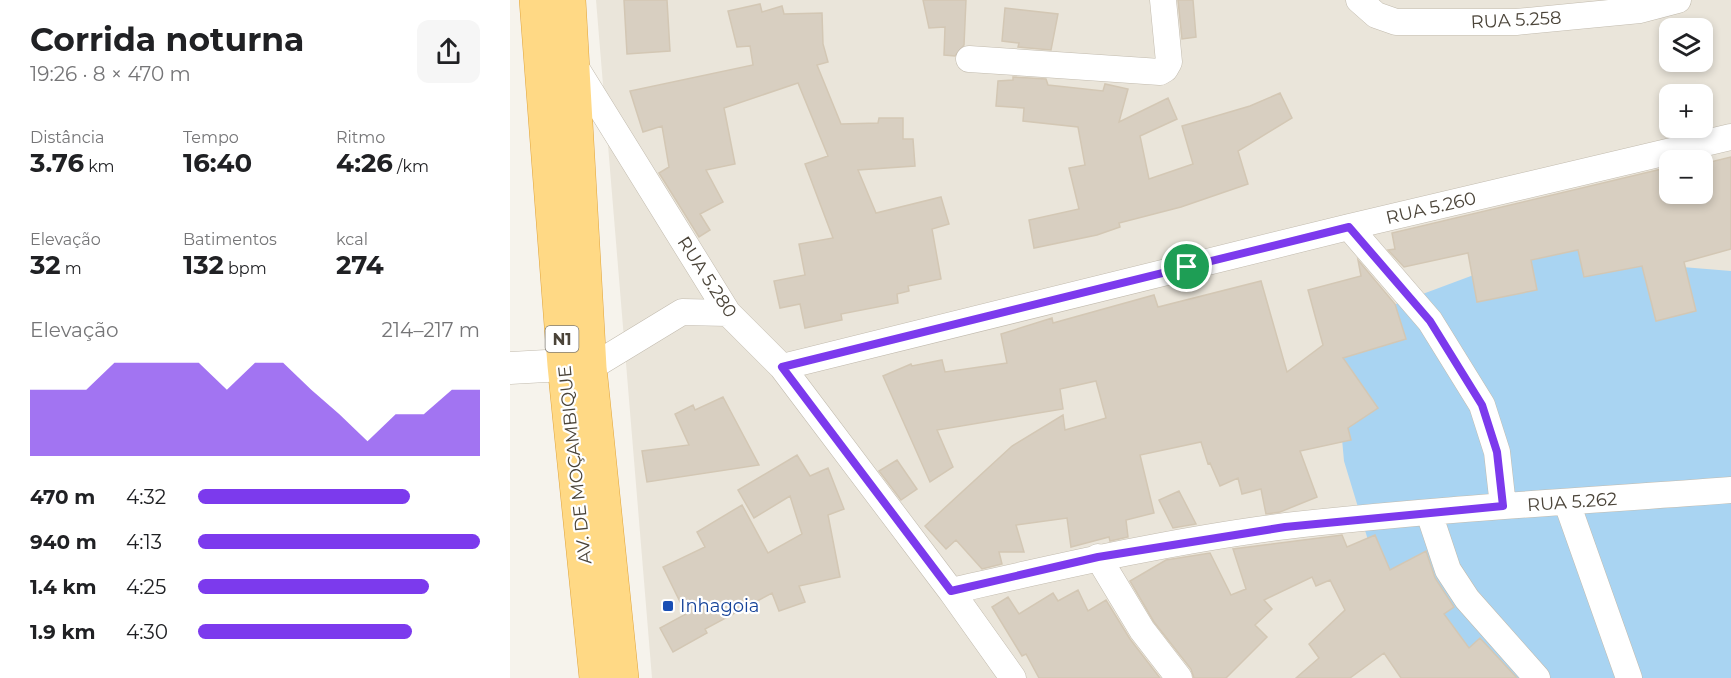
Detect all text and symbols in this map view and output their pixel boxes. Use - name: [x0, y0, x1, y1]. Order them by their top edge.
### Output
- street label: RUA 5.258: [1470, 7, 1562, 33]
- map controls: [1659, 18, 1713, 204]
- button: layers: [1659, 18, 1713, 72]
- text: Corrida noturna: [30, 19, 304, 59]
- button: share: [417, 20, 480, 83]
- text: 19:26 · 8 × 470 m: [30, 62, 191, 86]
- button: +: [1659, 84, 1713, 138]
- text: Distância: [30, 128, 104, 147]
- text: Tempo: [183, 128, 239, 147]
- text: Ritmo: [336, 128, 385, 147]
- text: 3.76: [30, 147, 84, 179]
- text: 16:40: [183, 147, 252, 179]
- text: 4:26: [336, 147, 393, 179]
- button: −: [1659, 150, 1713, 204]
- text: km: [84, 157, 115, 176]
- text: /km: [393, 157, 429, 176]
- street label: RUA 5.260: [1384, 187, 1478, 229]
- text: Elevação: [30, 230, 101, 249]
- text: Batimentos: [183, 230, 277, 249]
- text: kcal: [336, 230, 368, 249]
- street label: RUA 5.280: [673, 232, 741, 322]
- pin: [1161, 241, 1212, 292]
- text: 32: [30, 249, 61, 281]
- text: 132: [183, 249, 224, 281]
- text: 274: [336, 249, 384, 281]
- icon: arrive: [1170, 250, 1203, 283]
- text: m: [61, 259, 82, 278]
- text: bpm: [224, 259, 267, 278]
- text: Elevação: [30, 318, 119, 342]
- text: 214–217 m: [381, 318, 480, 342]
- road number: N1: [546, 326, 578, 352]
- street label: AV. DE MOÇAMBIQUE: [554, 365, 596, 565]
- text: 470 m: [30, 485, 95, 509]
- text: 4:32: [126, 485, 166, 509]
- street label: RUA 5.262: [1526, 488, 1618, 516]
- text: 940 m: [30, 530, 97, 554]
- text: 4:13: [126, 530, 162, 554]
- text: 1.4 km: [30, 575, 97, 599]
- text: 4:25: [126, 575, 166, 599]
- place label: Inhagoia: [680, 595, 759, 617]
- marker: Inhagoia: [661, 599, 675, 613]
- text: 1.9 km: [30, 620, 96, 644]
- text: 4:30: [126, 620, 168, 644]

